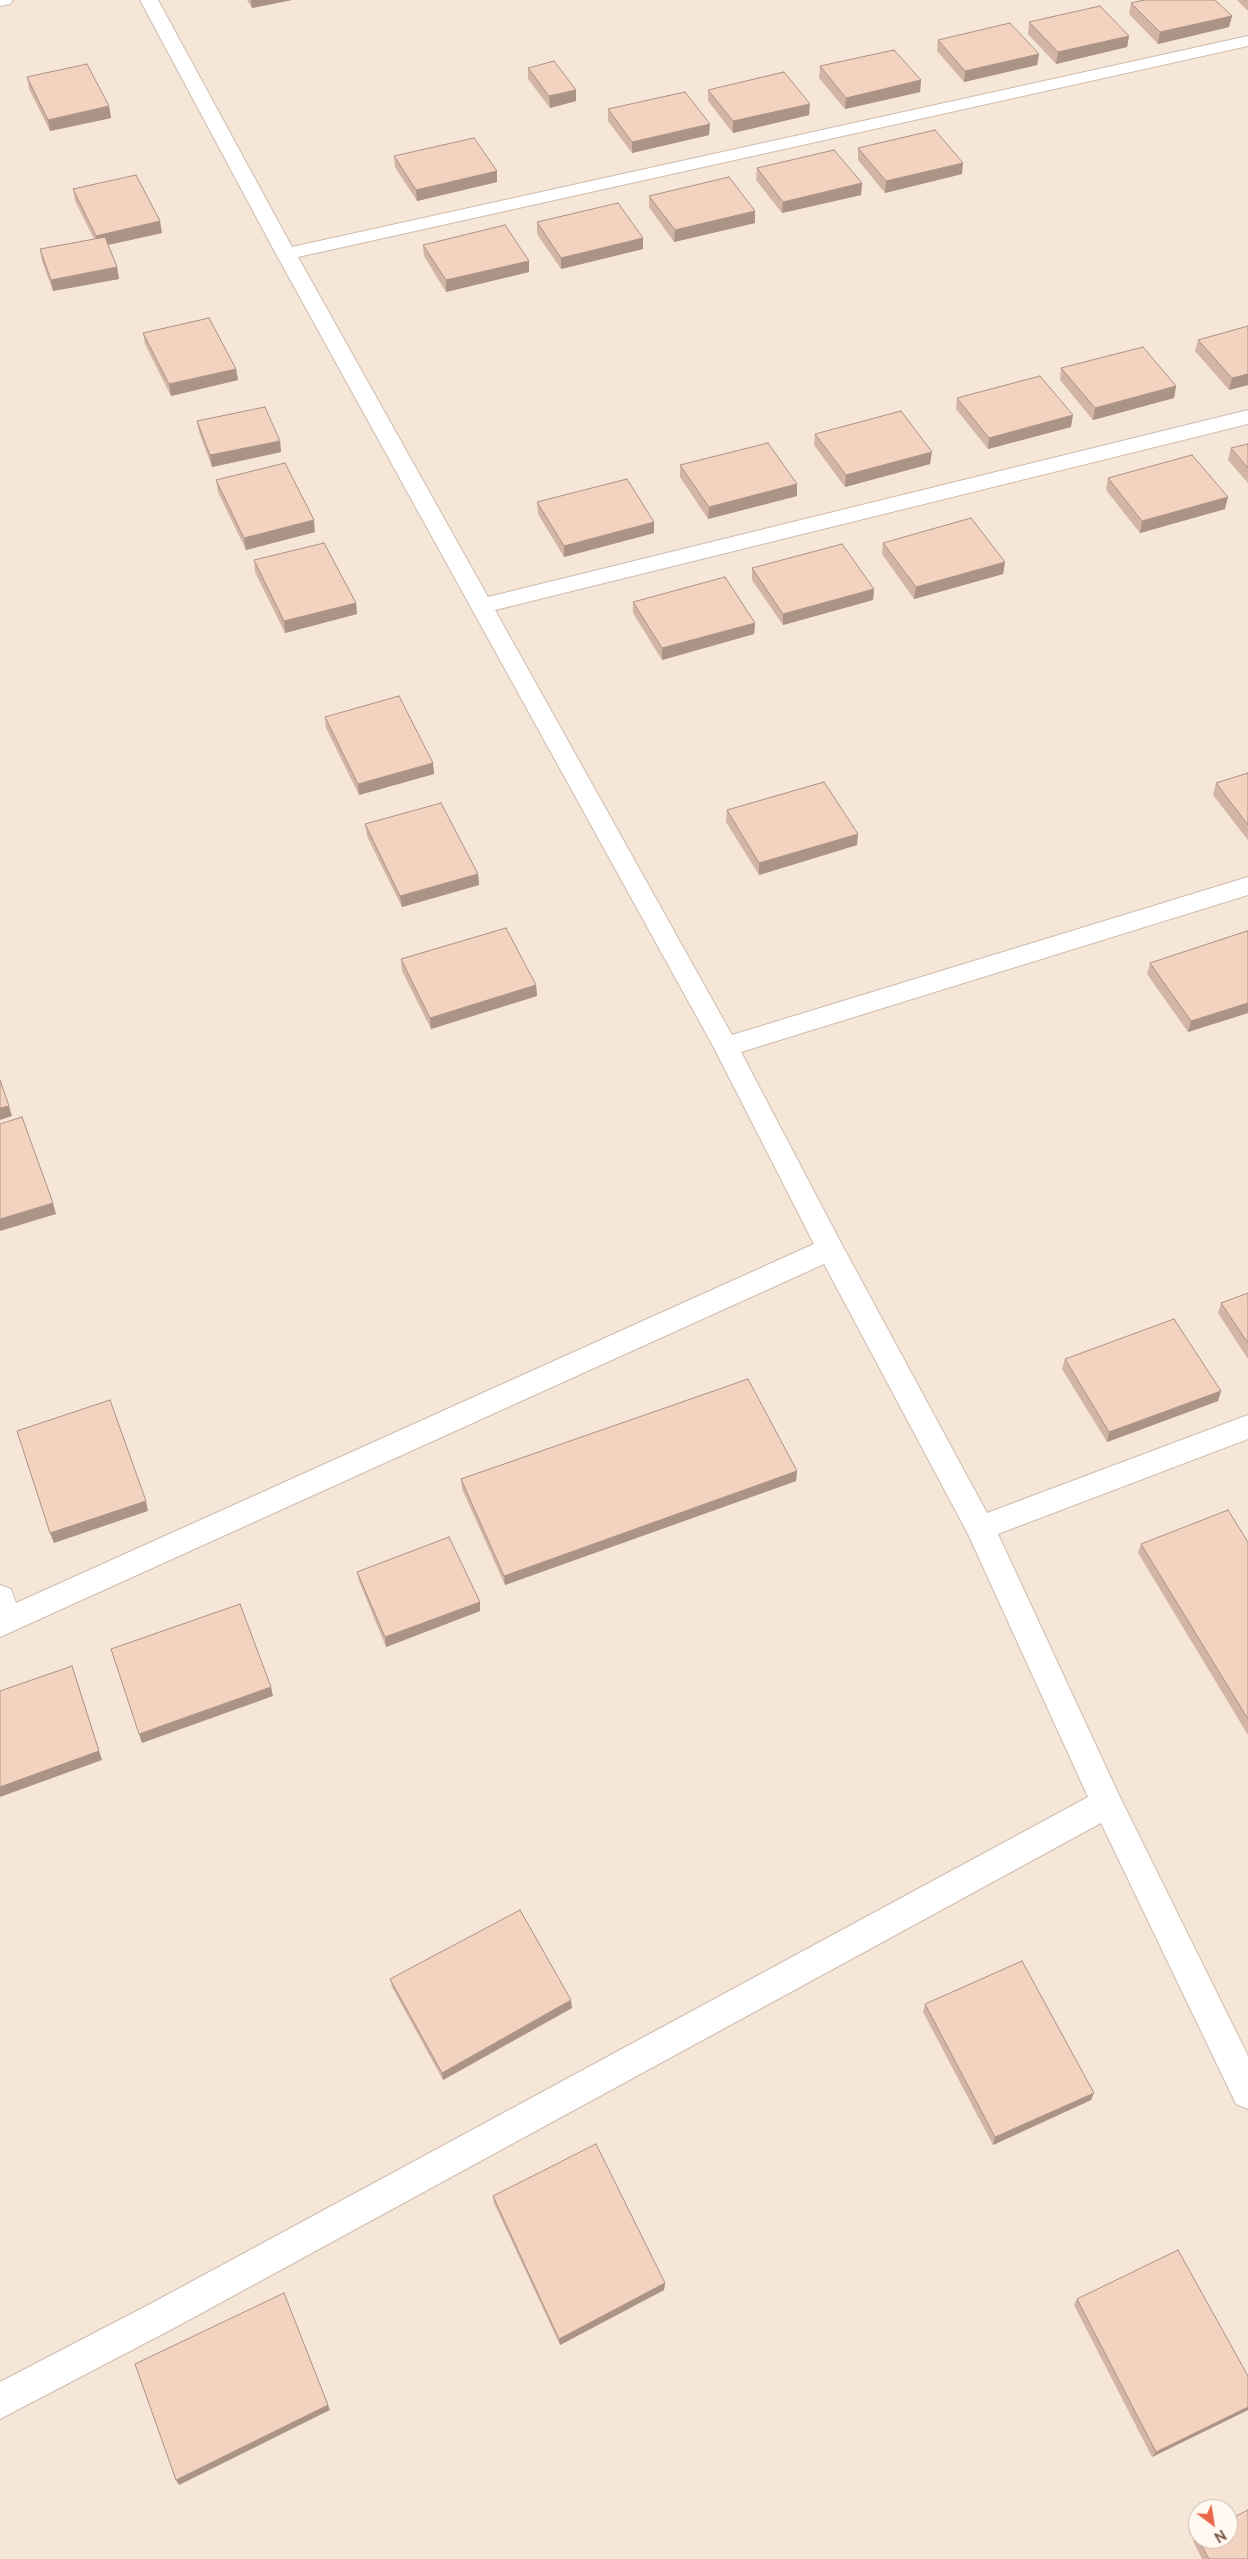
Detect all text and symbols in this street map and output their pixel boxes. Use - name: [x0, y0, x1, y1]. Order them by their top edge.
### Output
- north arrow: [1188, 2499, 1238, 2549]
- text: N: [1212, 2526, 1229, 2546]

